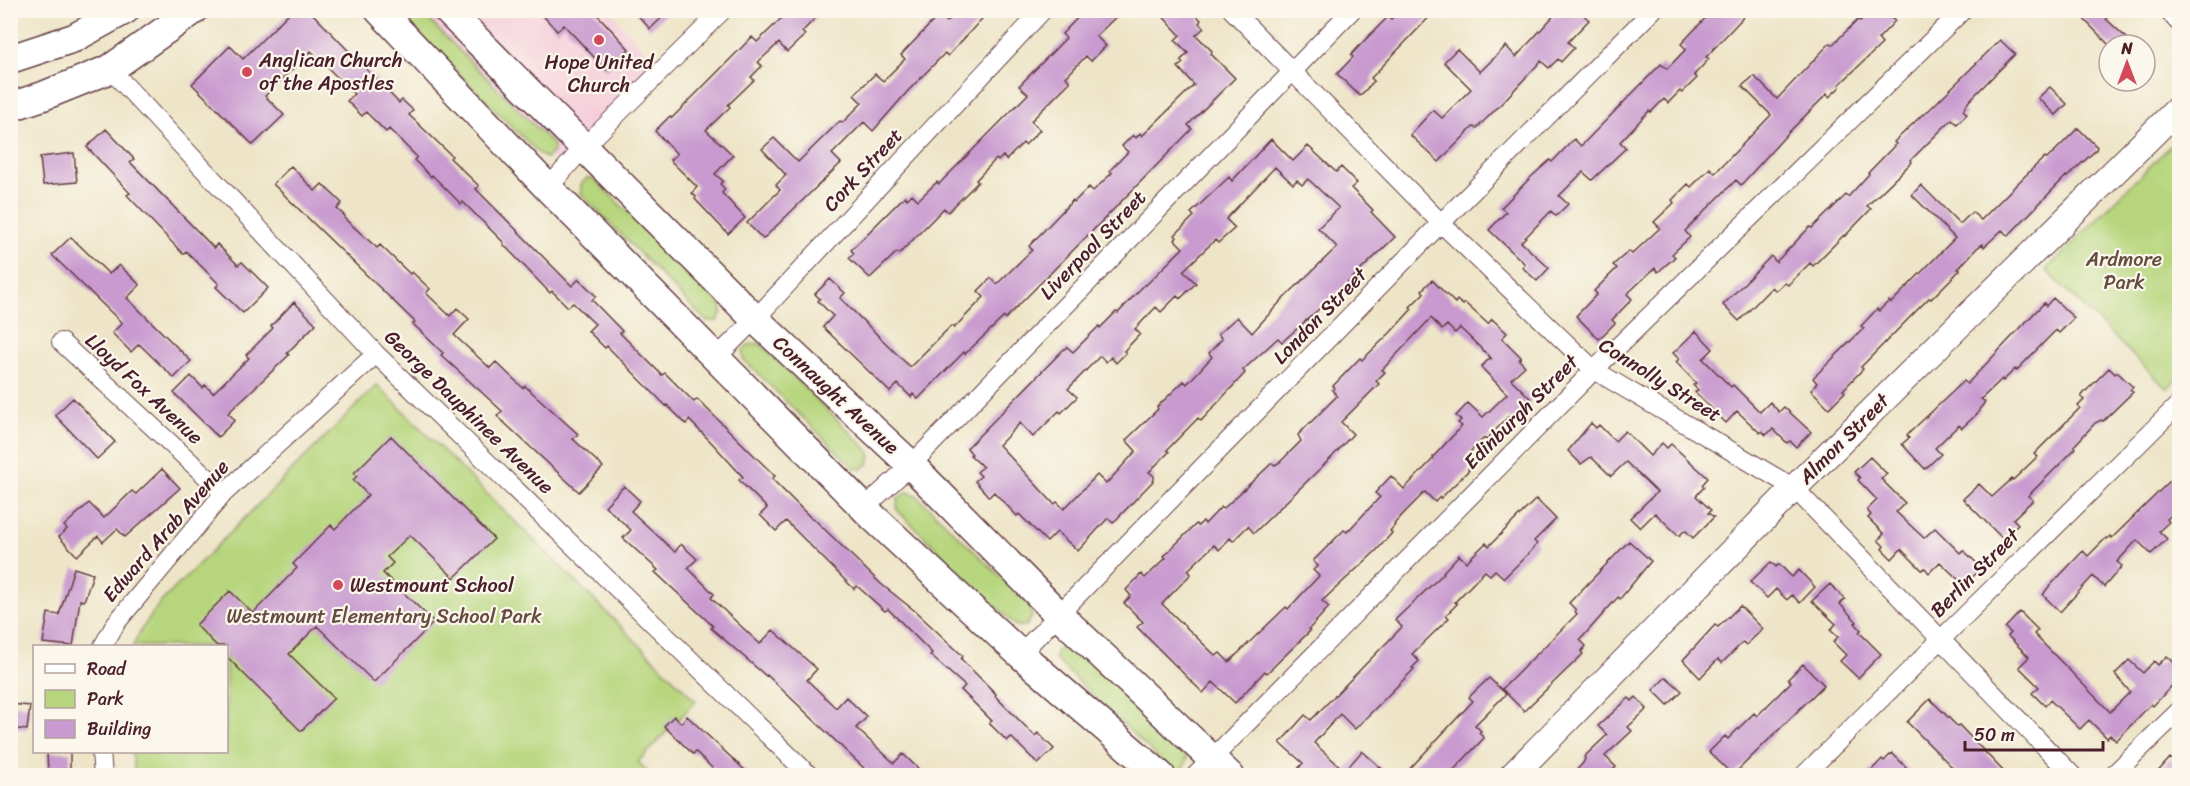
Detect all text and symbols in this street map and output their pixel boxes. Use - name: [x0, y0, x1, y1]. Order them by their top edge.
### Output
- marker: Hope United Church: [592, 33, 606, 47]
- north arrow: [2097, 33, 2157, 93]
- text: N: [2120, 34, 2133, 63]
- place label: Anglican Church of the Apostles: [258, 43, 403, 101]
- place label: Hope United Church: [545, 45, 655, 103]
- marker: Anglican Church of the Apostles: [240, 65, 254, 79]
- street label: Cork Street: [814, 120, 912, 220]
- street label: Liverpool Street: [1031, 182, 1155, 308]
- park label: Ardmore Park: [2085, 242, 2162, 300]
- street label: London Street: [1264, 258, 1376, 373]
- street label: George Dauphinee Avenue: [376, 321, 562, 503]
- street label: Lloyd Fox Avenue: [77, 324, 211, 454]
- street label: Connaught Avenue: [764, 327, 908, 464]
- street label: Connolly Street: [1592, 328, 1729, 432]
- street label: Edinburgh Street: [1455, 345, 1588, 478]
- street label: Almon Street: [1789, 384, 1899, 494]
- street label: Edward Arab Avenue: [94, 451, 238, 611]
- street label: Berlin Street: [1922, 519, 2029, 626]
- place label: Westmount School: [350, 568, 515, 603]
- marker: Westmount School: [331, 578, 345, 592]
- park label: Westmount Elementary School Park: [226, 599, 542, 634]
- legend: [33, 645, 228, 753]
- text: Road: [87, 653, 127, 685]
- text: Park: [87, 683, 124, 715]
- text: Building: [87, 713, 151, 745]
- scale bar: [1965, 714, 2103, 752]
- text: 50 m: [1974, 719, 2015, 751]

